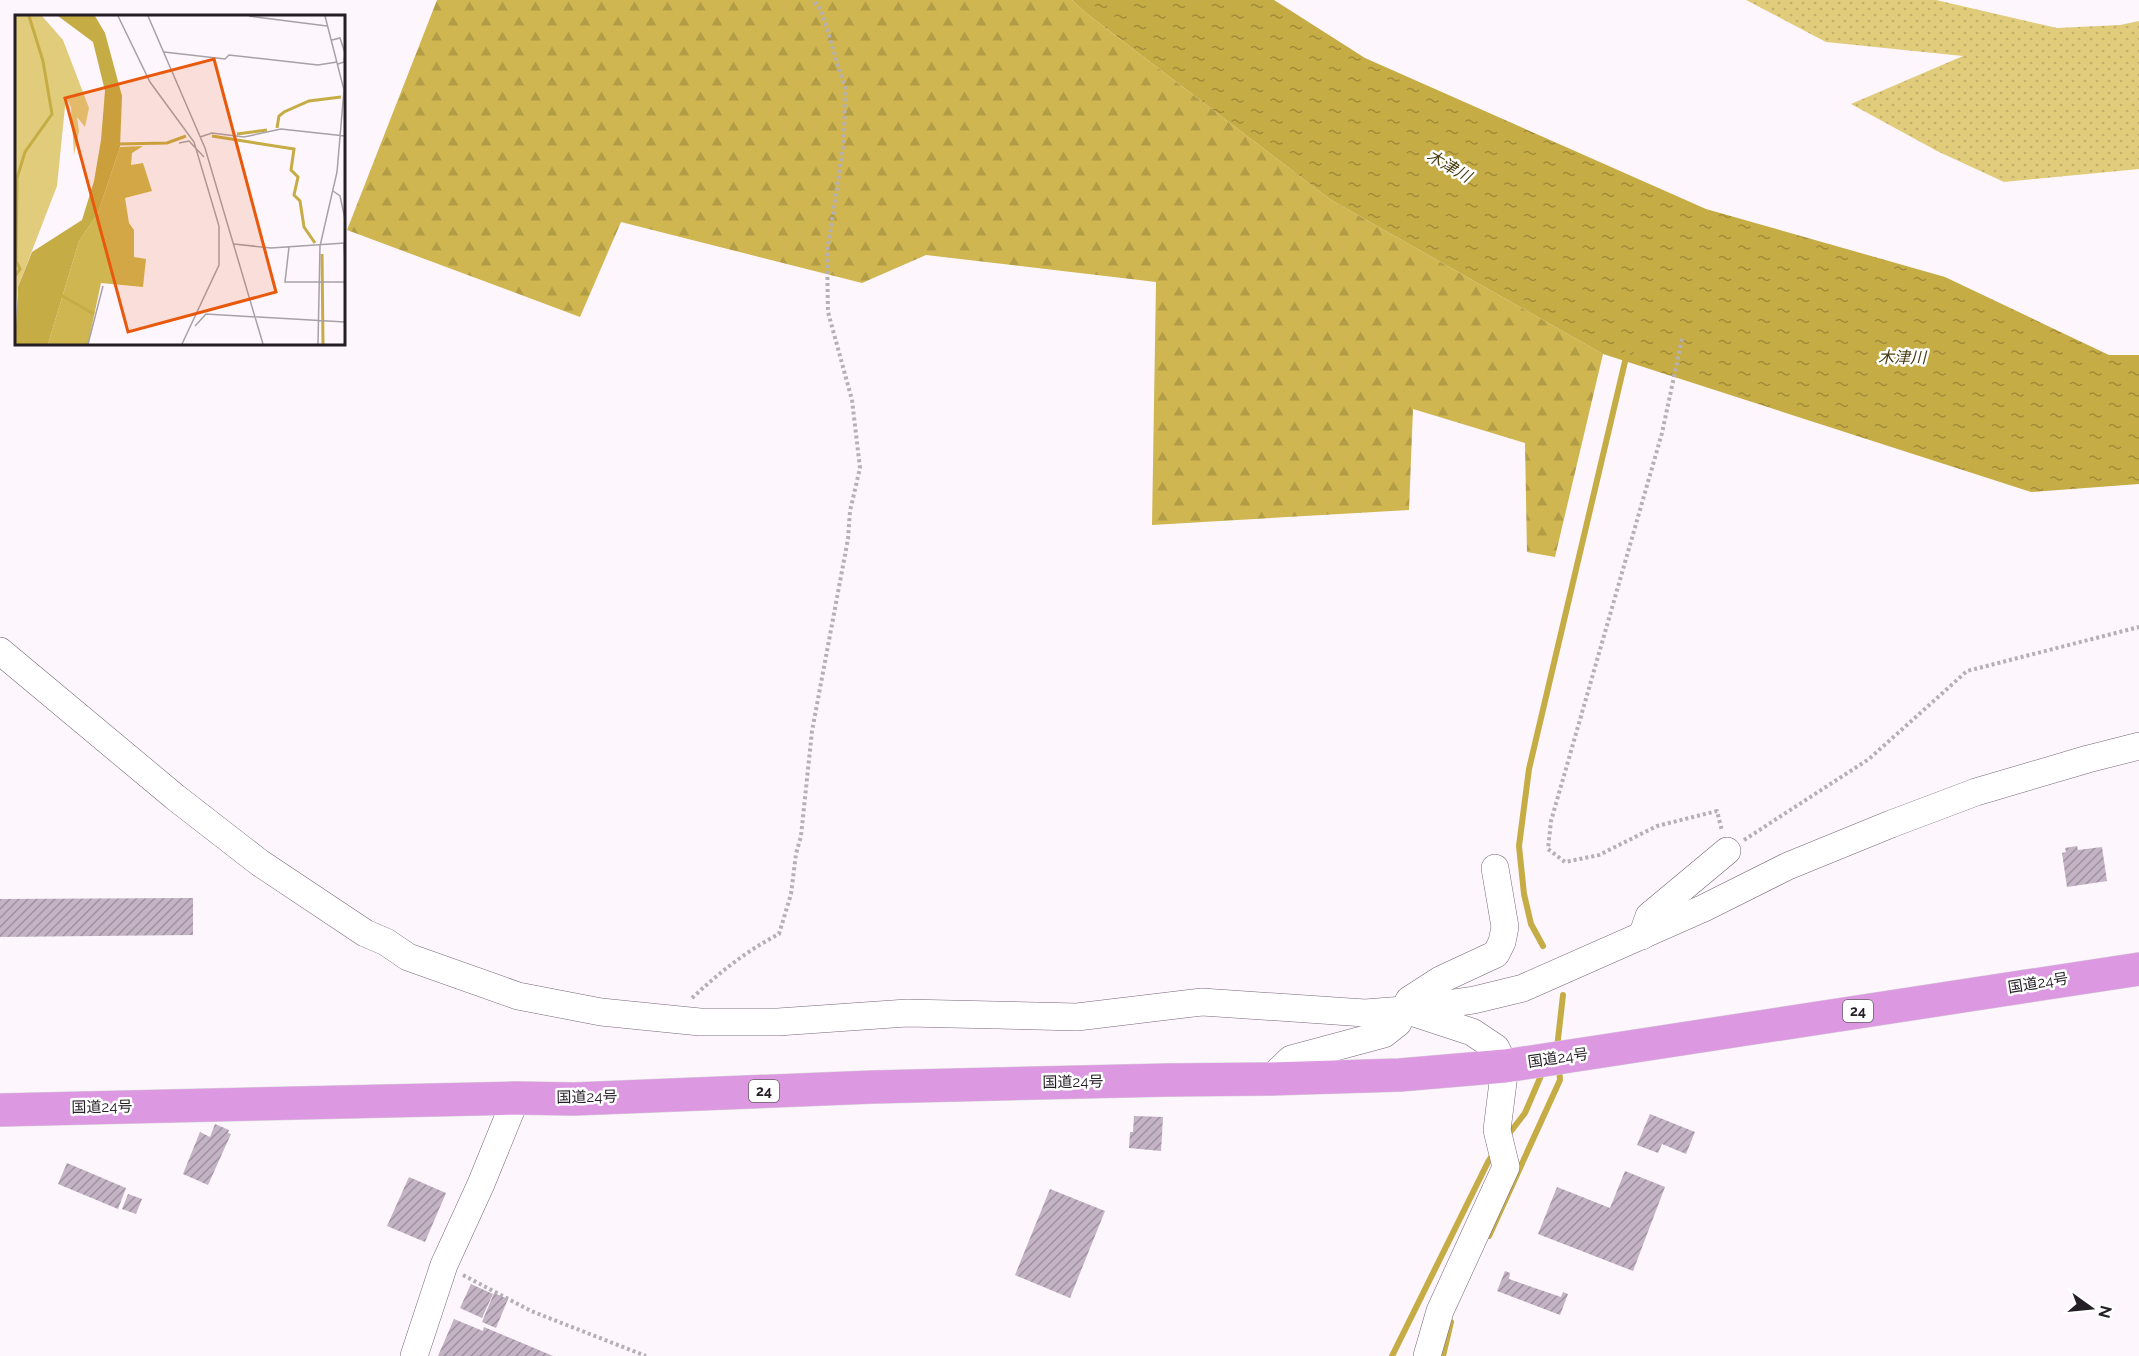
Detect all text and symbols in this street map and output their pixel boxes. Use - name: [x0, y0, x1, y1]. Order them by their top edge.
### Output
- inset map: [15, 15, 345, 345]
- water label: 木津川: [1423, 146, 1476, 187]
- water label: 木津川: [1878, 348, 1928, 367]
- street label: 国道24号: [2006, 969, 2070, 997]
- road number: 24: [1843, 1000, 1873, 1022]
- street label: 国道24号: [1527, 1045, 1589, 1071]
- street label: 国道24号: [1042, 1072, 1104, 1092]
- road number: 24: [749, 1080, 779, 1102]
- street label: 国道24号: [556, 1087, 618, 1107]
- street label: 国道24号: [71, 1097, 133, 1117]
- north arrow: [2061, 1278, 2121, 1338]
- text: N: [2094, 1303, 2116, 1320]

